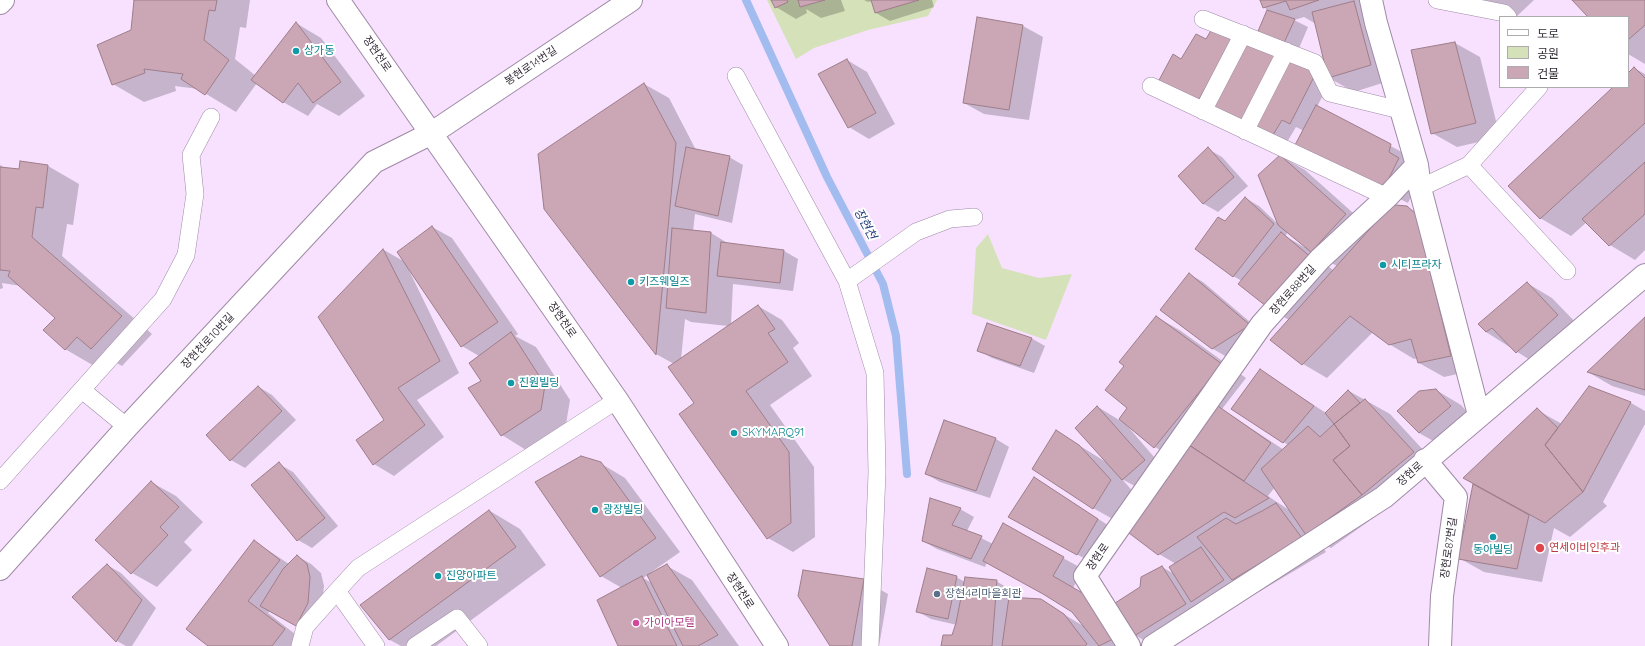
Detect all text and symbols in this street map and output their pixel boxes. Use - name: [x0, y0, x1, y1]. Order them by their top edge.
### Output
- legend: [1499, 16, 1629, 88]
- text: 도로: [1537, 26, 1559, 41]
- street label: 장현천로: [360, 34, 394, 74]
- place label: 상가동: [304, 44, 334, 58]
- street label: 봉현로14번길: [502, 44, 560, 88]
- marker: 상가동: [291, 46, 301, 56]
- text: 공원: [1537, 46, 1559, 61]
- text: 건물: [1537, 66, 1559, 81]
- water label: 장현천: [851, 206, 879, 242]
- place label: 시티프라자: [1391, 258, 1442, 272]
- marker: 시티프라자: [1378, 260, 1388, 270]
- street label: 장현로88번길: [1267, 262, 1319, 318]
- place label: 키즈웨일즈: [639, 275, 690, 289]
- marker: 키즈웨일즈: [626, 277, 636, 287]
- street label: 장현천로: [545, 300, 579, 340]
- street label: 장현천로10번길: [179, 310, 237, 372]
- place label: 진원빌딩: [519, 376, 559, 390]
- marker: 진원빌딩: [506, 378, 516, 388]
- place label: SKYMARQ91: [742, 426, 804, 440]
- marker: SKYMARQ91: [729, 428, 739, 438]
- street label: 장현로: [1394, 459, 1426, 489]
- place label: 광장빌딩: [603, 503, 643, 517]
- marker: 광장빌딩: [590, 505, 600, 515]
- street label: 장현로87번길: [1438, 516, 1460, 580]
- marker: 동아빌딩: [1488, 532, 1498, 542]
- street label: 장현로: [1084, 541, 1112, 573]
- place label: 연세이비인후과: [1549, 541, 1620, 555]
- marker: 연세이비인후과: [1534, 542, 1546, 554]
- place label: 동아빌딩: [1473, 543, 1513, 557]
- place label: 진양아파트: [446, 569, 497, 583]
- street label: 장현천로: [723, 570, 757, 612]
- marker: 진양아파트: [433, 571, 443, 581]
- place label: 장현4리마을회관: [945, 587, 1022, 601]
- marker: 장현4리마을회관: [932, 589, 942, 599]
- place label: 가이아모텔: [644, 616, 695, 630]
- marker: 가이아모텔: [631, 618, 641, 628]

